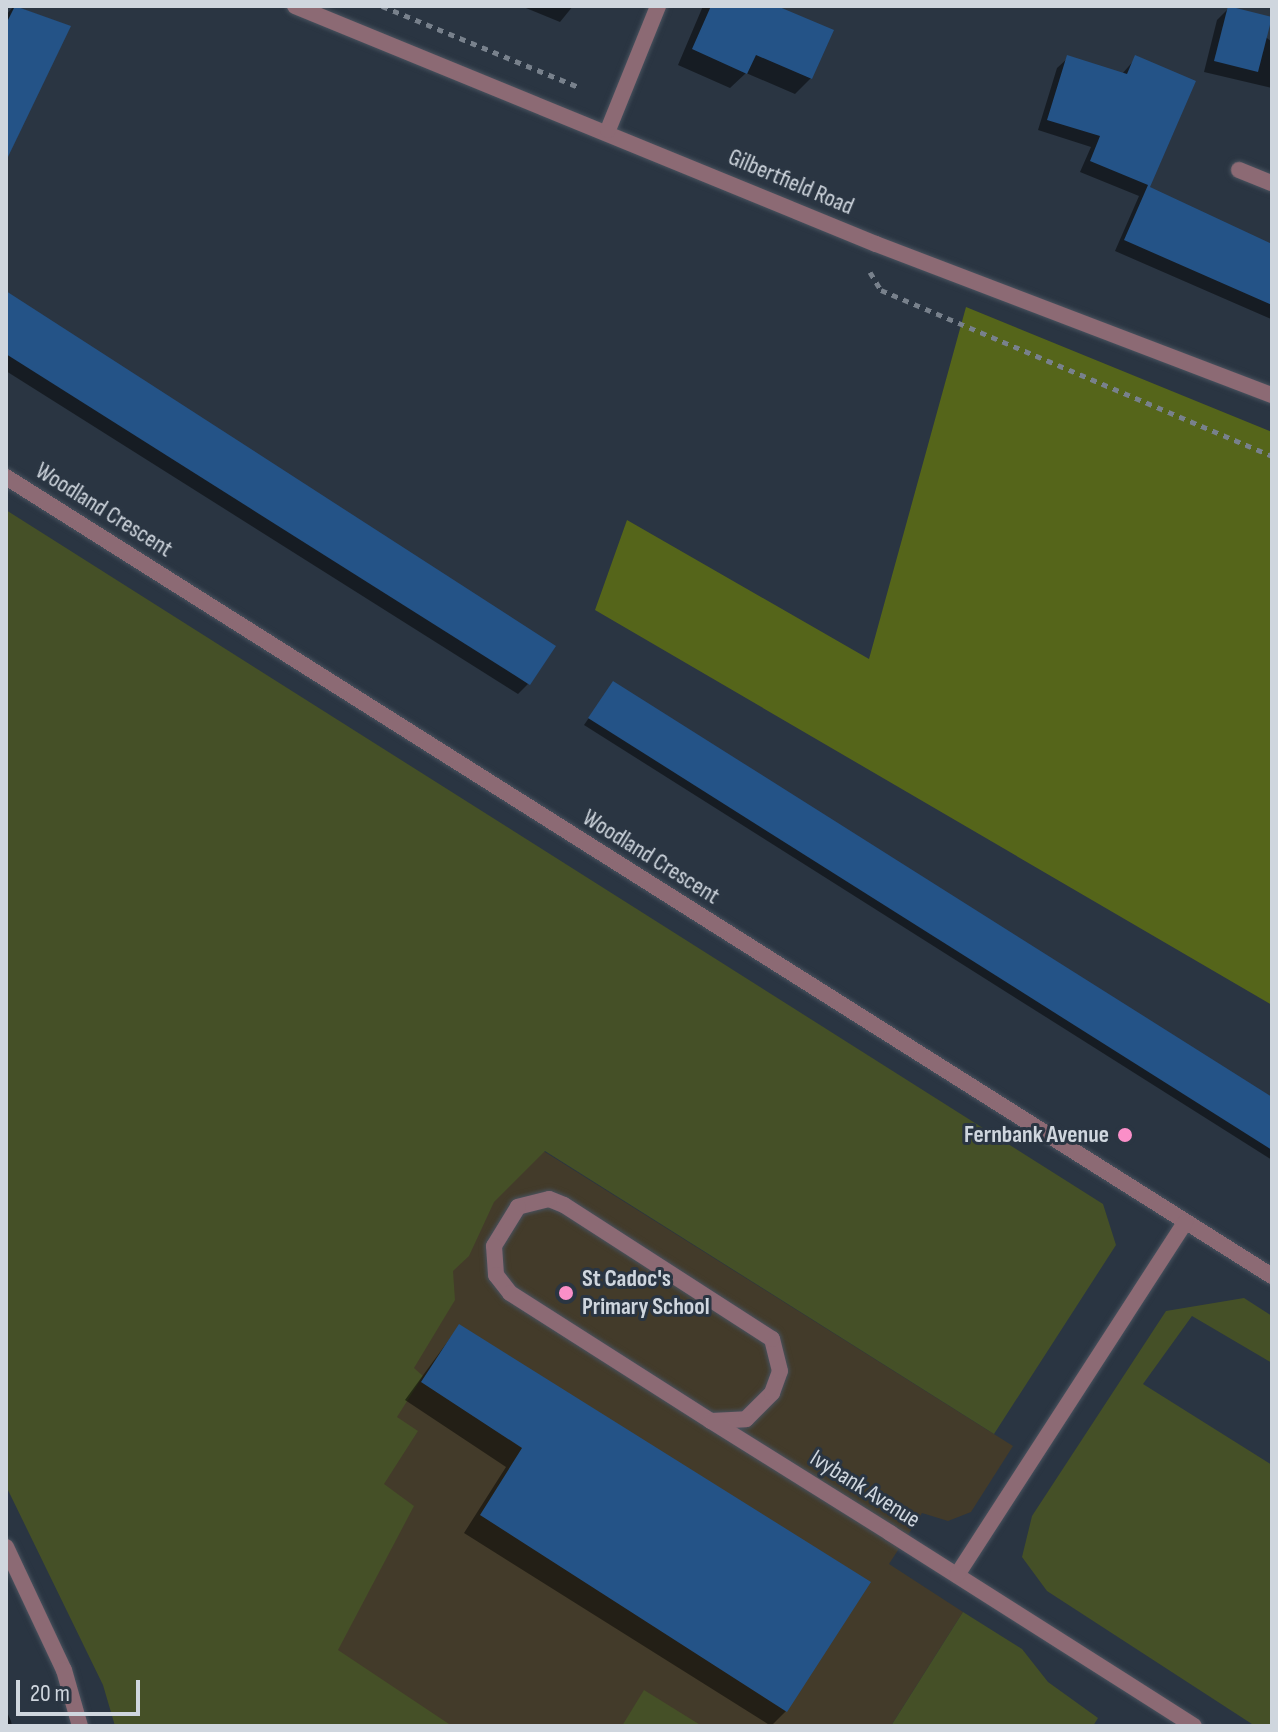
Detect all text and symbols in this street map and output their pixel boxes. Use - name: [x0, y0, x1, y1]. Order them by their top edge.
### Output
- street label: Gilbertfield Road: [724, 143, 858, 221]
- street label: Woodland Crescent: [30, 456, 178, 564]
- street label: Woodland Crescent: [577, 803, 725, 911]
- place label: Fernbank Avenue: [964, 1121, 1109, 1149]
- marker: Fernbank Avenue: [1116, 1126, 1134, 1144]
- place label: St Cadoc's Primary School: [582, 1265, 710, 1321]
- marker: St Cadoc's Primary School: [557, 1284, 575, 1302]
- street label: Ivybank Avenue: [805, 1444, 925, 1534]
- scale bar: [20, 1664, 144, 1714]
- text: 20 m: [30, 1679, 70, 1708]

